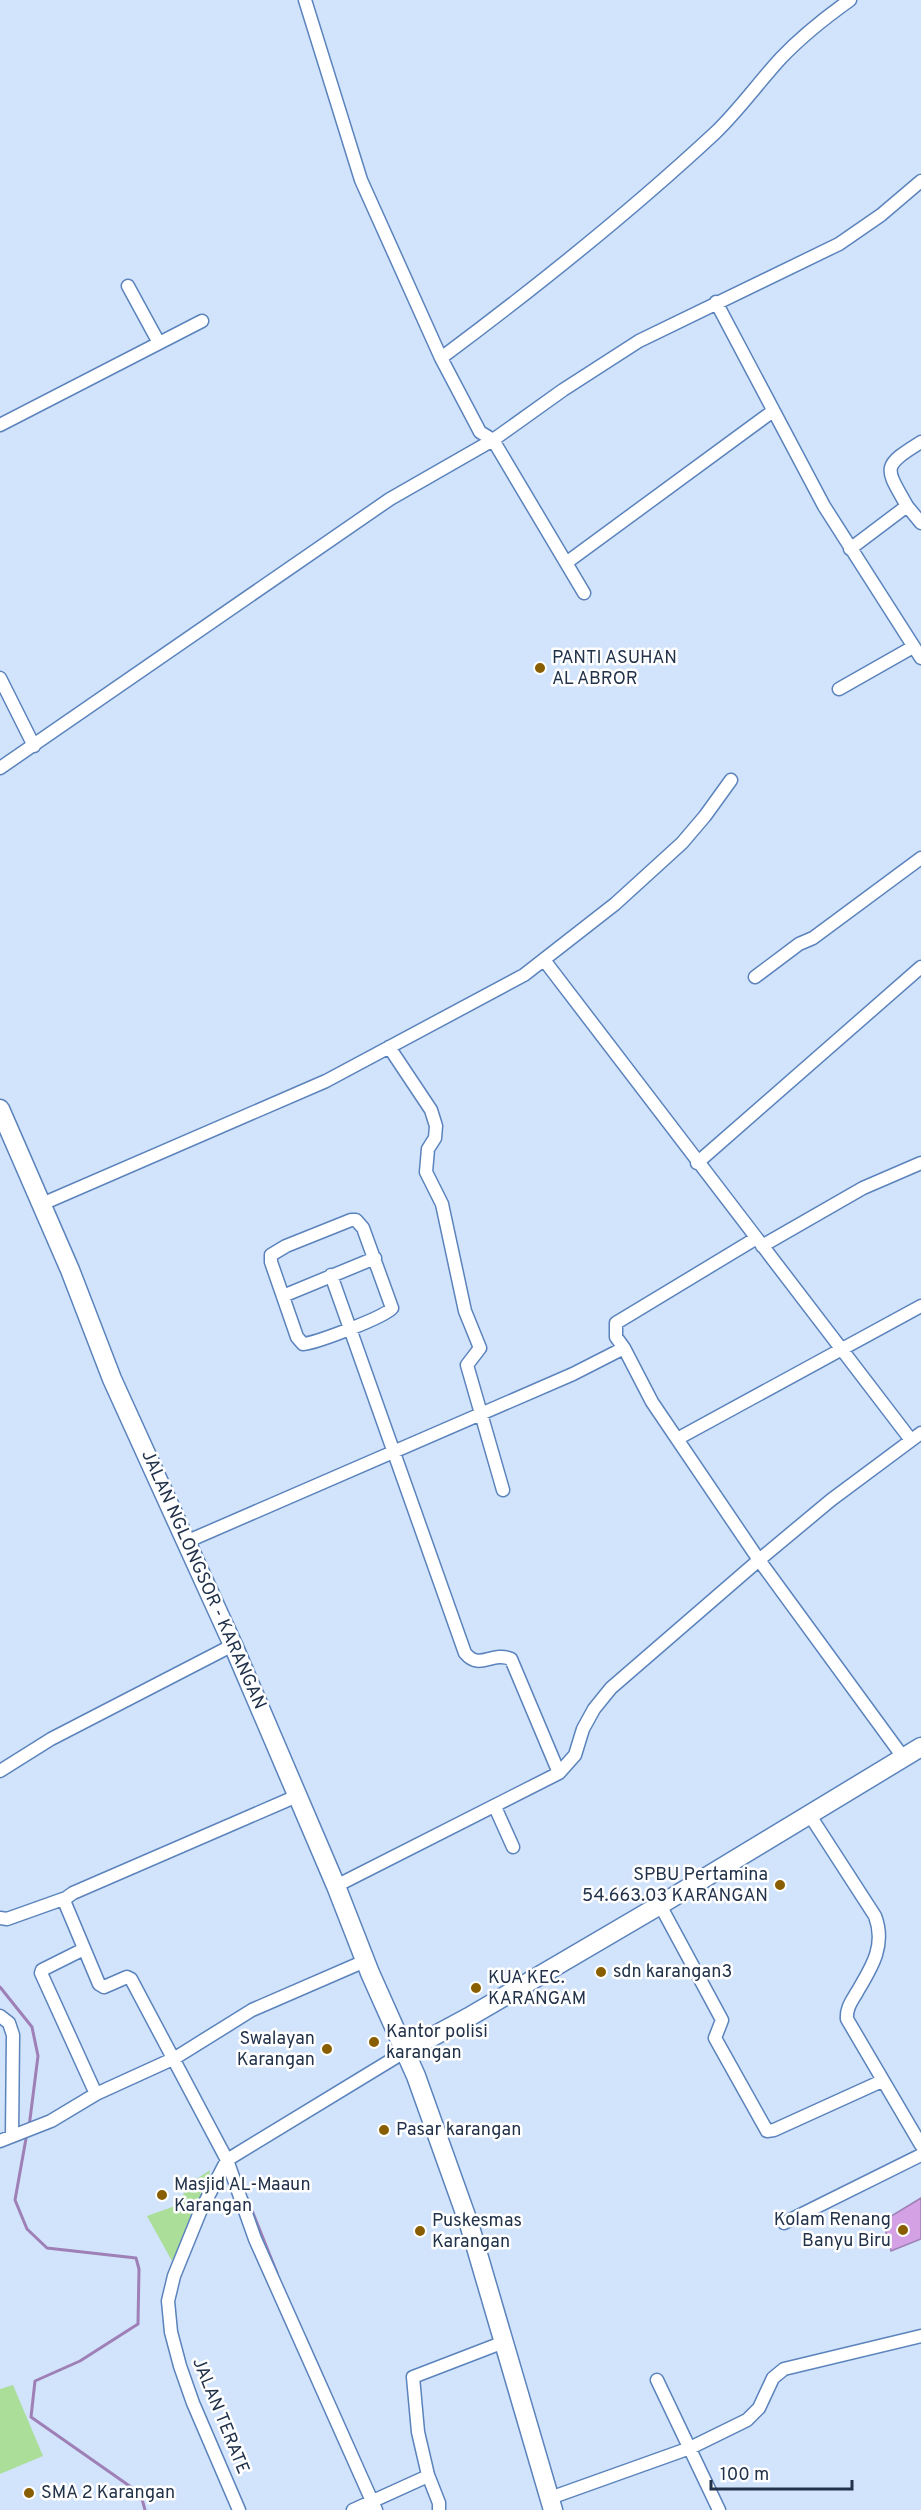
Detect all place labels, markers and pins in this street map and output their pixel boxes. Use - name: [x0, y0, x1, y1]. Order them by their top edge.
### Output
- place label: PANTI ASUHAN AL ABROR: [552, 647, 677, 691]
- marker: PANTI ASUHAN AL ABROR: [533, 661, 547, 675]
- place label: SPBU Pertamina 54.663.03 KARANGAN: [582, 1864, 768, 1908]
- marker: SPBU Pertamina 54.663.03 KARANGAN: [773, 1878, 787, 1892]
- place label: sdn karangan3: [613, 1961, 732, 1984]
- marker: sdn karangan3: [594, 1965, 608, 1979]
- place label: KUA KEC. KARANGAM: [488, 1967, 586, 2011]
- marker: KUA KEC. KARANGAM: [469, 1981, 483, 1995]
- place label: Kantor polisi karangan: [386, 2021, 488, 2065]
- place label: Swalayan Karangan: [237, 2028, 315, 2072]
- marker: Kantor polisi karangan: [367, 2035, 381, 2049]
- marker: Swalayan Karangan: [320, 2042, 334, 2056]
- place label: Pasar karangan: [396, 2119, 521, 2142]
- marker: Pasar karangan: [377, 2123, 391, 2137]
- place label: Masjid AL-Maaun Karangan: [174, 2174, 311, 2218]
- marker: Masjid AL-Maaun Karangan: [155, 2188, 169, 2202]
- place label: Kolam Renang Banyu Biru: [774, 2209, 891, 2253]
- place label: Puskesmas Karangan: [432, 2210, 522, 2254]
- marker: Kolam Renang Banyu Biru: [896, 2223, 910, 2237]
- marker: Puskesmas Karangan: [413, 2224, 427, 2238]
- place label: SMA 2 Karangan: [41, 2482, 175, 2505]
- marker: SMA 2 Karangan: [22, 2486, 36, 2500]

